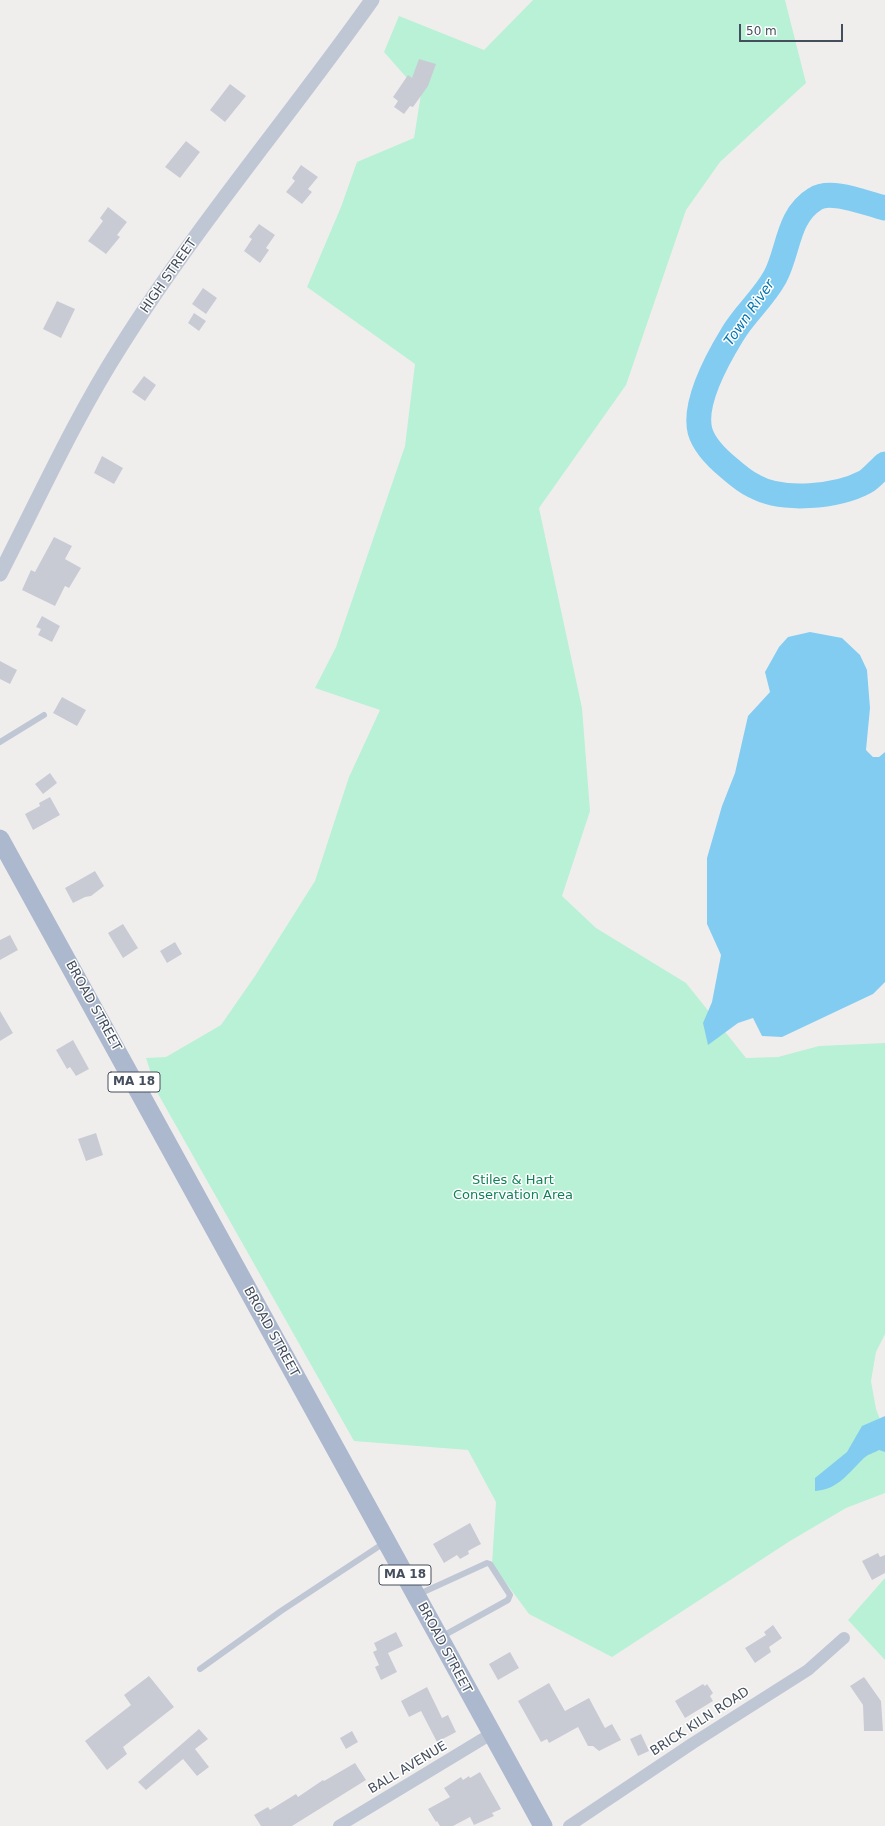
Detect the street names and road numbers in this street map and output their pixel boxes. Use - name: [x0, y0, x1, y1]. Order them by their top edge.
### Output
- street label: HIGH STREET: [138, 236, 200, 316]
- street label: BROAD STREET: [62, 958, 124, 1054]
- road number: MA 18: [108, 1072, 160, 1092]
- street label: BROAD STREET: [240, 1284, 302, 1380]
- road number: MA 18: [379, 1565, 431, 1585]
- street label: BROAD STREET: [414, 1600, 474, 1696]
- street label: BRICK KILN ROAD: [648, 1684, 752, 1760]
- street label: BALL AVENUE: [366, 1738, 450, 1798]

